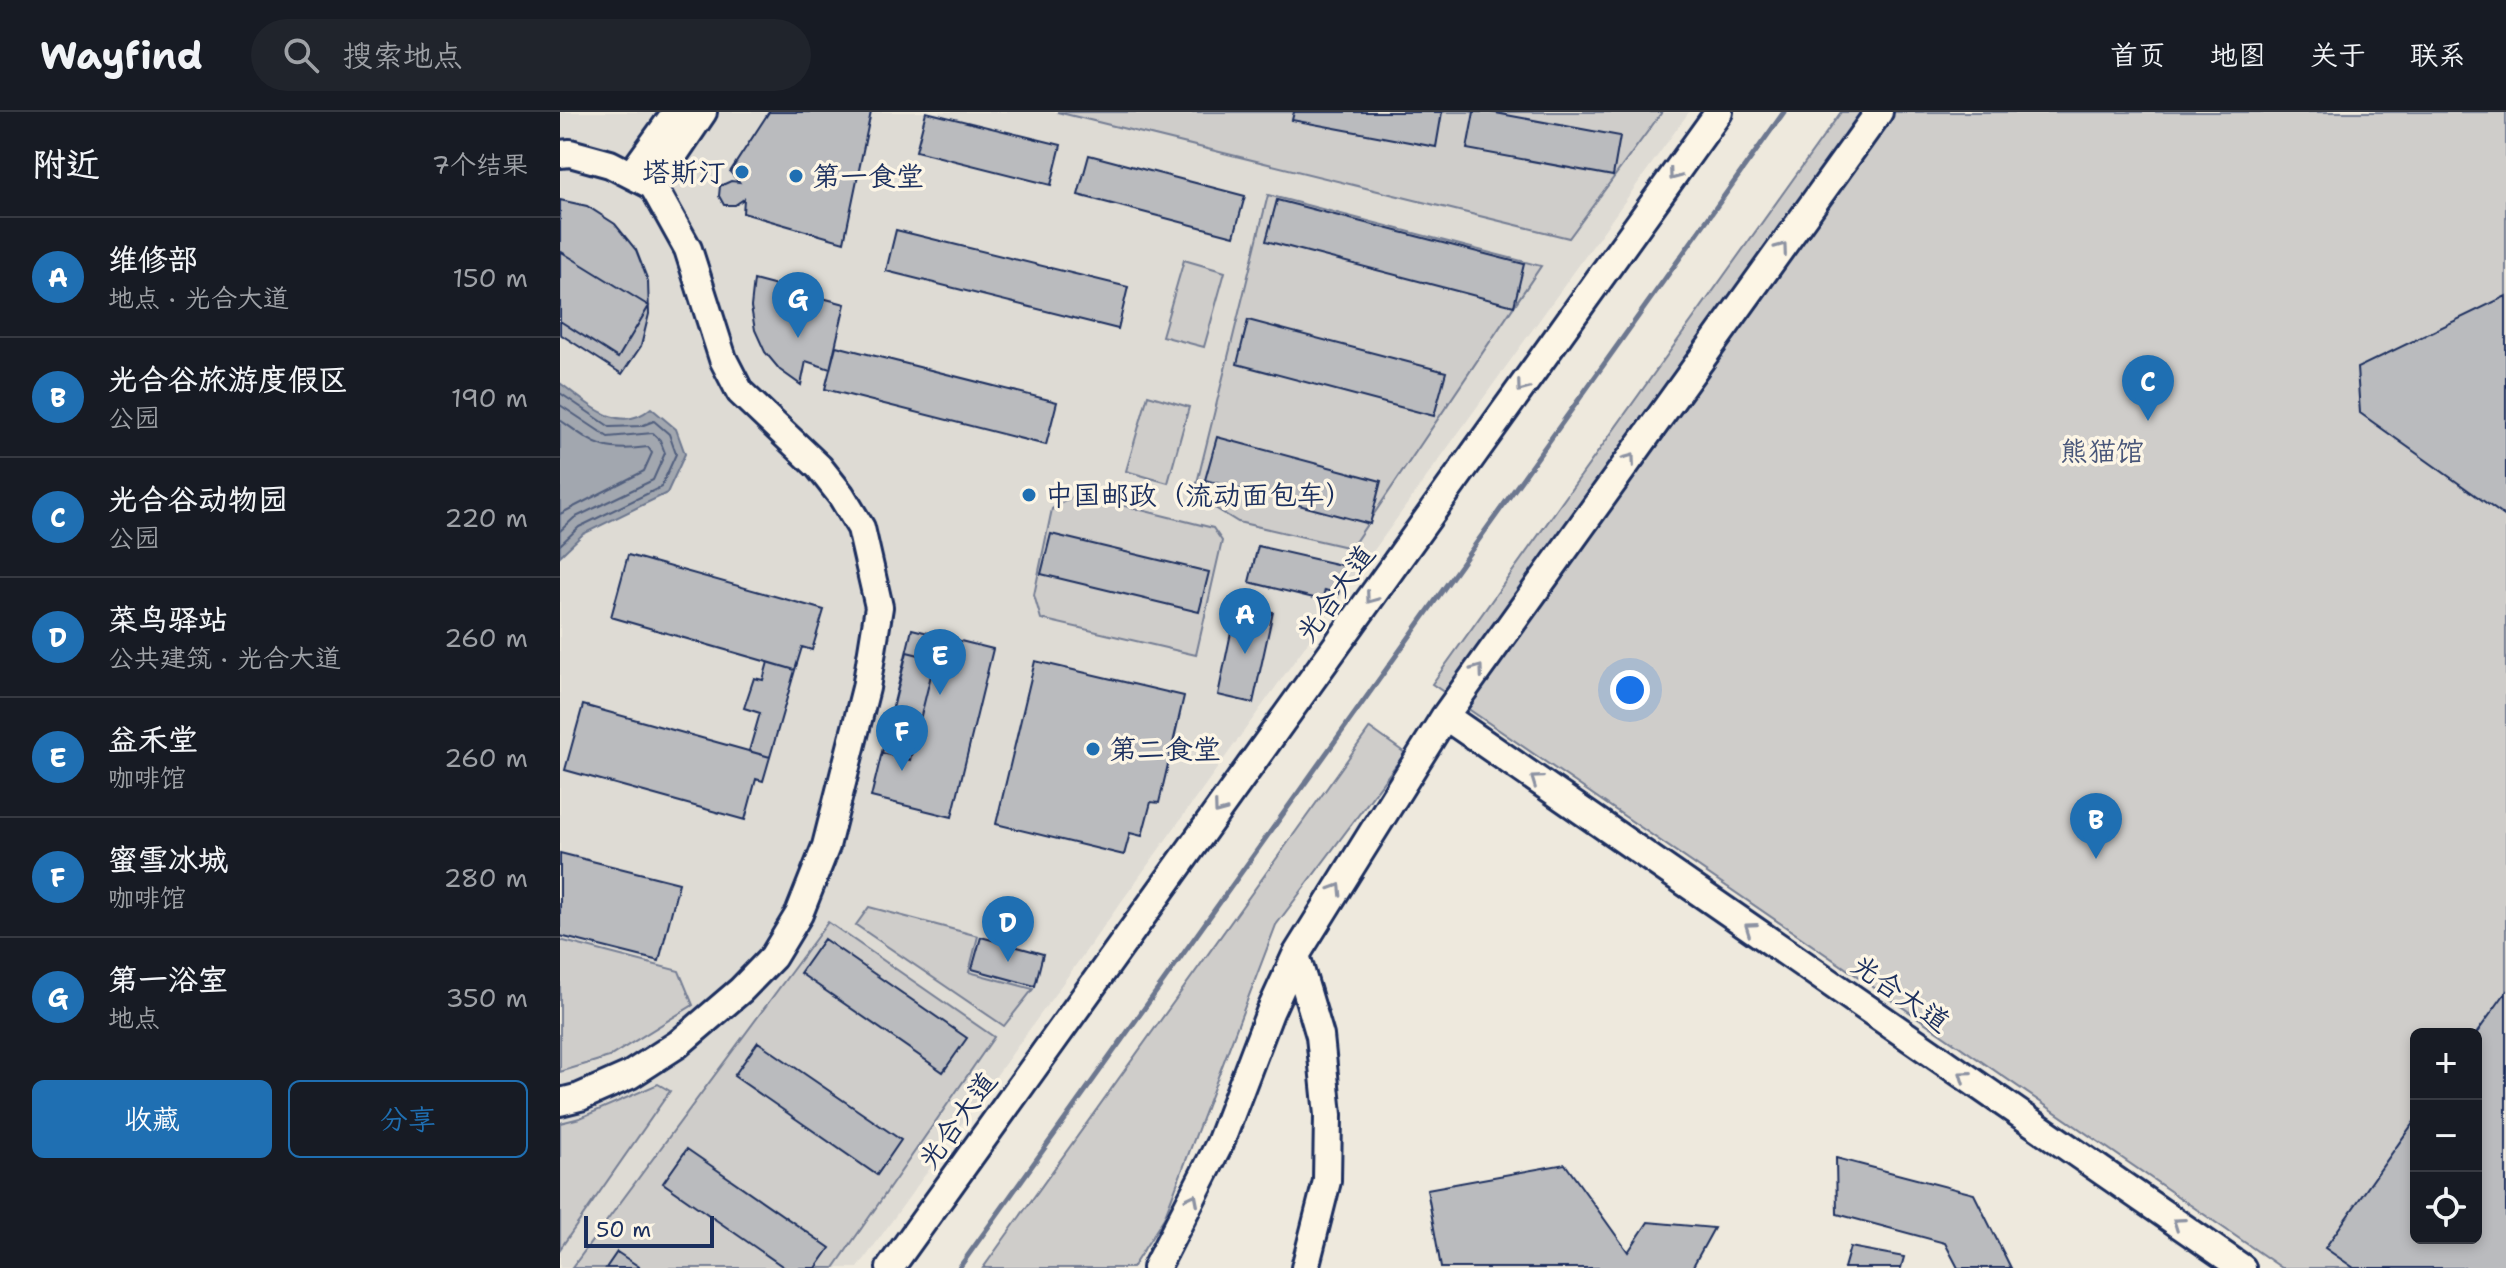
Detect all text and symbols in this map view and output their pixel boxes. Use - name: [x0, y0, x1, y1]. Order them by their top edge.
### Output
- search box: [251, 19, 811, 91]
- text: Wayfind: [40, 30, 203, 81]
- icon: search: [279, 33, 323, 77]
- text: 搜索地点: [343, 35, 463, 76]
- text: 首页: [2110, 36, 2166, 74]
- text: 地图: [2210, 36, 2266, 74]
- text: 关于: [2310, 36, 2366, 74]
- text: 联系: [2410, 36, 2466, 74]
- text: 附近: [32, 141, 100, 187]
- text: 7个结果: [432, 147, 528, 182]
- place label: 塔斯汀: [642, 153, 726, 191]
- place label: 第一食堂: [812, 157, 924, 195]
- marker: 塔斯汀: [733, 163, 751, 181]
- marker: 第一食堂: [787, 167, 805, 185]
- one-way arrow: [1669, 167, 1684, 181]
- text: 维修部: [108, 239, 198, 280]
- one-way arrow: [1772, 243, 1786, 257]
- text: A: [48, 260, 68, 295]
- text: 150 m: [452, 260, 528, 295]
- pin: G: [772, 272, 824, 338]
- text: 地点 · 光合大道: [108, 280, 289, 315]
- pin: C: [2122, 355, 2174, 421]
- text: 光合谷旅游度假区: [108, 359, 348, 400]
- one-way arrow: [1518, 378, 1532, 392]
- text: B: [50, 380, 66, 415]
- text: 190 m: [451, 380, 528, 415]
- text: 公园: [108, 400, 160, 435]
- park label: 熊猫馆: [2060, 432, 2144, 470]
- one-way arrow: [1620, 454, 1635, 468]
- place label: 中国邮政（流动面包车）: [1045, 476, 1353, 514]
- text: 光合谷动物园: [108, 479, 288, 520]
- marker: 中国邮政（流动面包车）: [1020, 486, 1038, 504]
- text: C: [50, 500, 66, 535]
- text: 220 m: [444, 500, 528, 535]
- text: 公园: [108, 520, 160, 555]
- street label: 光合大道: [1287, 537, 1383, 649]
- pin: A: [1219, 588, 1271, 654]
- one-way arrow: [1366, 589, 1381, 604]
- text: 菜鸟驿站: [108, 599, 228, 640]
- text: D: [49, 620, 67, 655]
- text: 260 m: [444, 620, 528, 655]
- pin: E: [914, 629, 966, 695]
- text: 公共建筑 · 光合大道: [108, 640, 341, 675]
- one-way arrow: [1468, 665, 1483, 679]
- your location: [1610, 670, 1650, 710]
- pin: F: [876, 705, 928, 771]
- text: 益禾堂: [108, 719, 198, 760]
- place label: 第二食堂: [1109, 730, 1221, 768]
- text: E: [49, 740, 67, 775]
- text: 260 m: [444, 740, 528, 775]
- marker: 第二食堂: [1084, 740, 1102, 758]
- text: 咖啡馆: [108, 760, 186, 795]
- one-way arrow: [1531, 775, 1545, 790]
- pin: B: [2070, 793, 2122, 859]
- one-way arrow: [1214, 801, 1229, 815]
- text: 蜜雪冰城: [108, 839, 228, 880]
- text: F: [50, 860, 66, 895]
- text: 280 m: [443, 860, 528, 895]
- text: 咖啡馆: [108, 880, 186, 915]
- one-way arrow: [1327, 883, 1343, 898]
- pin: D: [982, 896, 1034, 962]
- one-way arrow: [1745, 923, 1759, 938]
- street label: 光合大道: [1844, 945, 1958, 1041]
- text: 第一浴室: [108, 959, 228, 1000]
- text: G: [48, 980, 68, 1015]
- text: 350 m: [445, 980, 528, 1015]
- text: 地点: [108, 1000, 160, 1035]
- map controls: [2410, 1028, 2482, 1244]
- button: +: [2410, 1028, 2482, 1100]
- street label: 光合大道: [909, 1064, 1005, 1176]
- one-way arrow: [1959, 1071, 1973, 1086]
- button: 收藏: [32, 1080, 272, 1158]
- button: 分享: [288, 1080, 528, 1158]
- button: −: [2410, 1100, 2482, 1172]
- button: locate: [2410, 1172, 2482, 1244]
- one-way arrow: [1183, 1193, 1199, 1208]
- scale bar: [584, 1212, 714, 1248]
- text: 50 m: [596, 1215, 651, 1244]
- one-way arrow: [2173, 1218, 2187, 1233]

